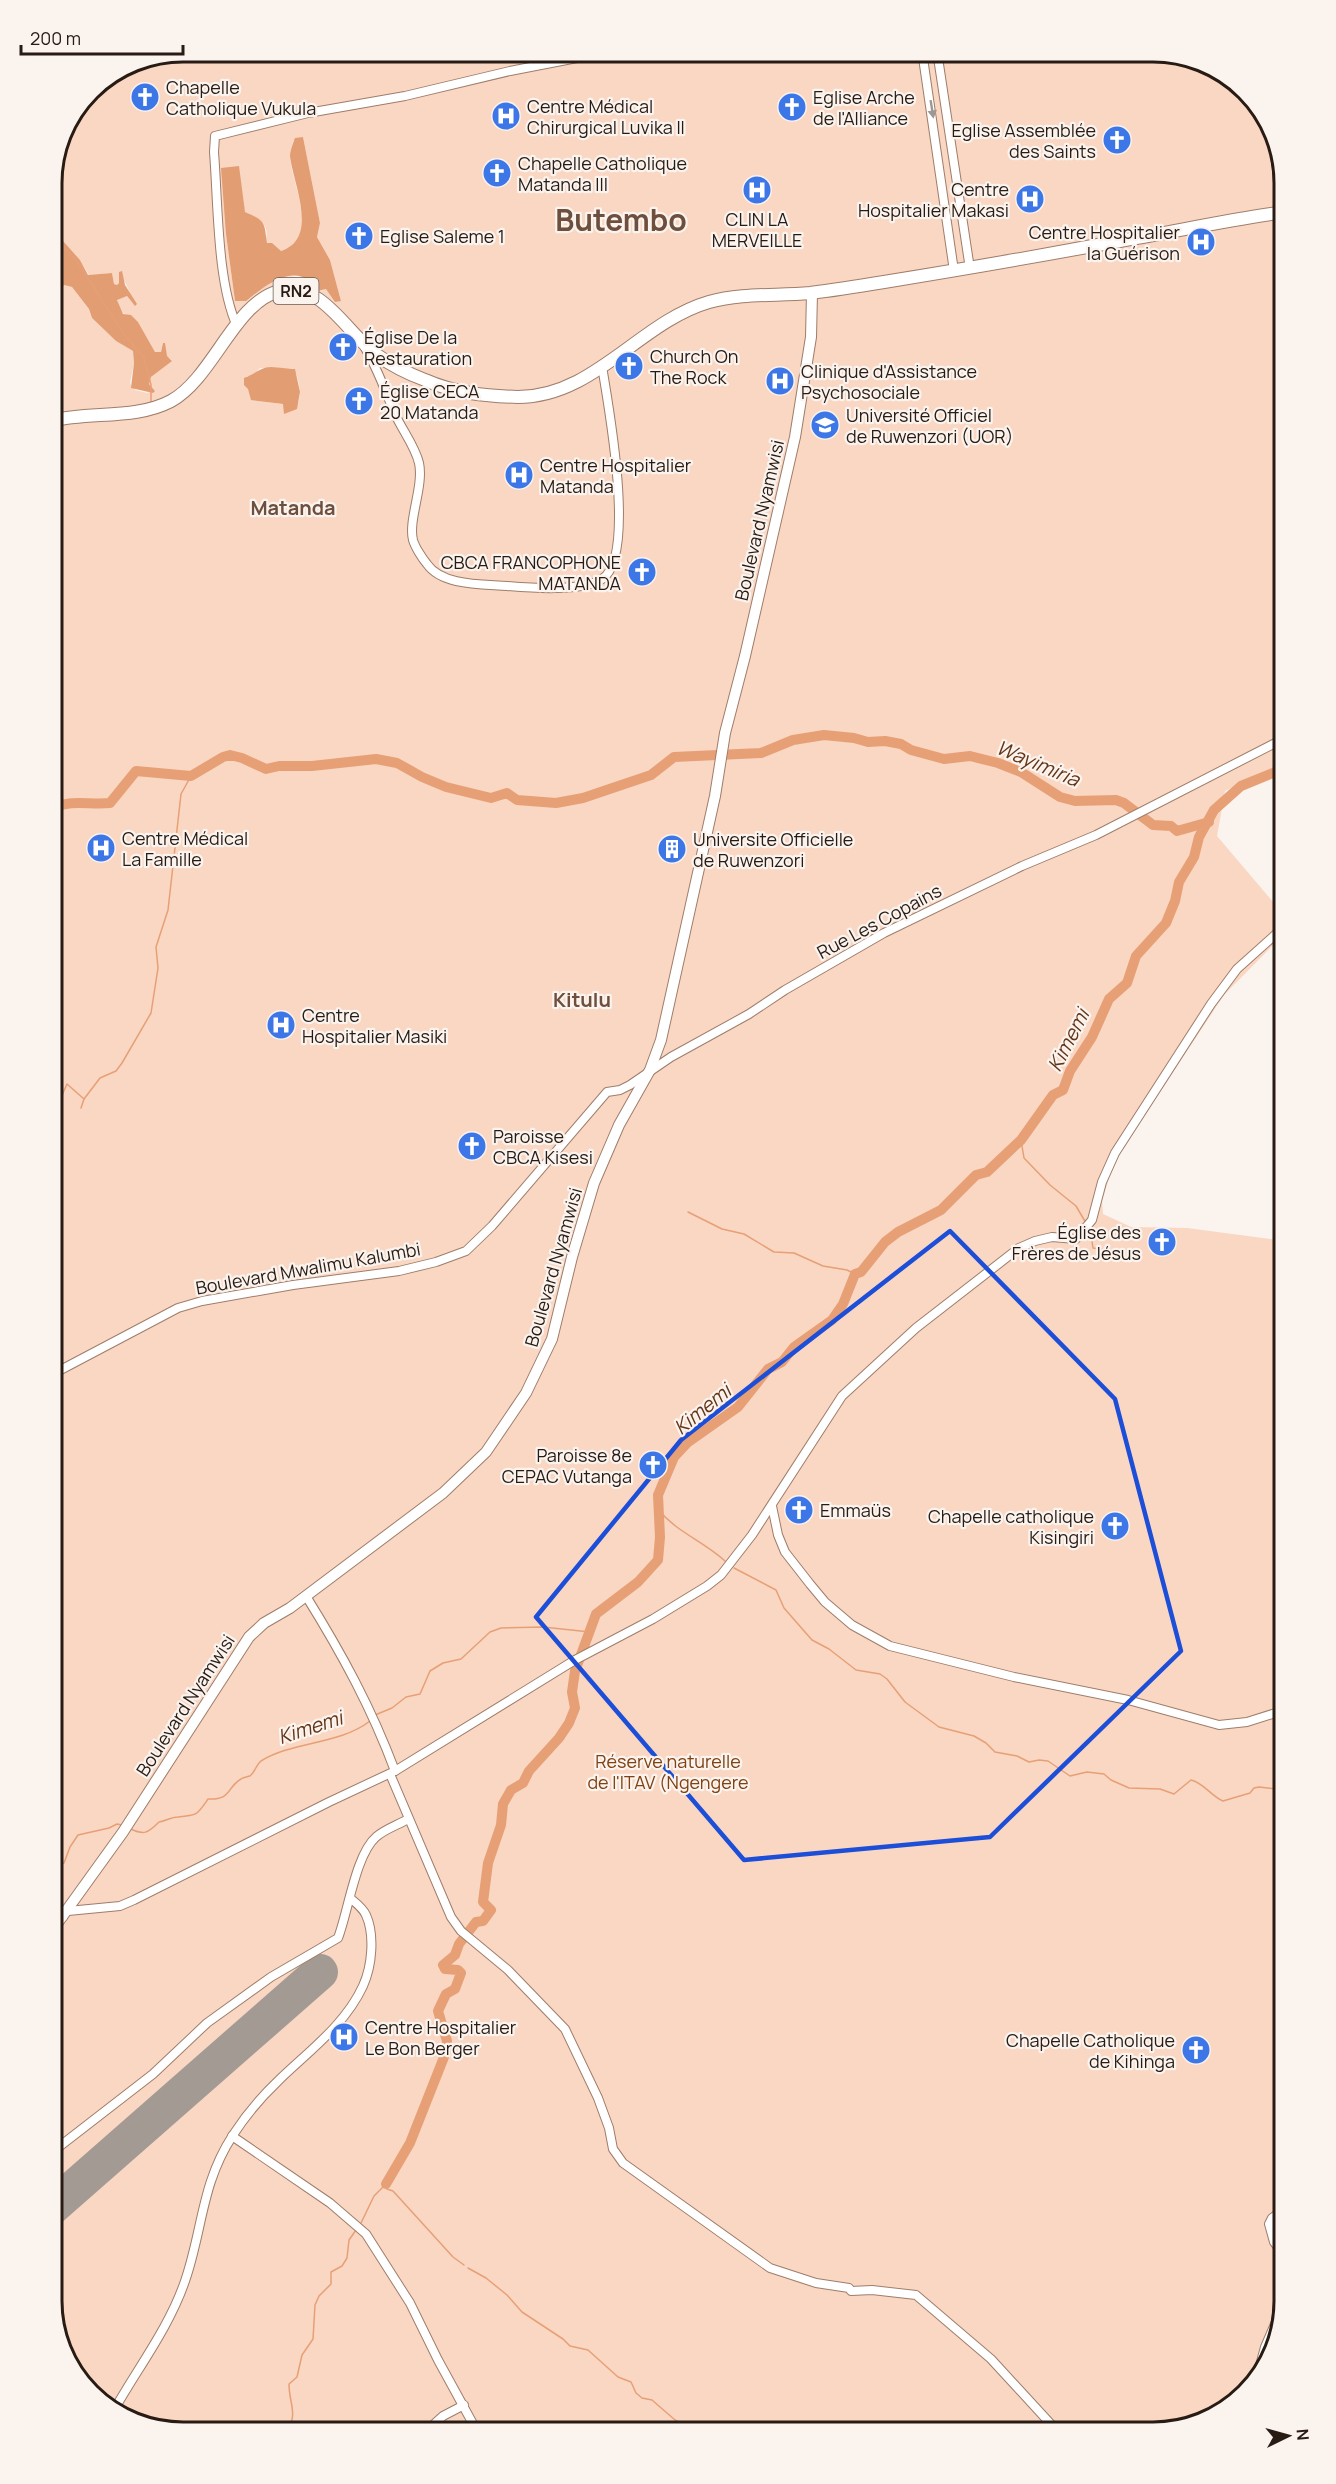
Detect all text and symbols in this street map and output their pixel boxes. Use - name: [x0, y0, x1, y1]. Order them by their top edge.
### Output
- scale bar: [21, 18, 183, 56]
- text: 200 m: [30, 26, 81, 50]
- place label: Chapelle Catholique Vukula: [166, 75, 316, 120]
- church icon: Chapelle Catholique Vukula: [129, 81, 161, 113]
- place label: Eglise Arche de l'Alliance: [813, 85, 915, 130]
- church icon: Eglise Arche de l'Alliance: [776, 91, 808, 123]
- place label: Centre Médical Chirurgical Luvika II: [527, 94, 685, 139]
- hospital icon: Centre Médical Chirurgical Luvika II: [490, 100, 522, 132]
- one-way arrow: [927, 100, 936, 119]
- place label: Eglise Assemblée des Saints: [951, 118, 1096, 163]
- church icon: Eglise Assemblée des Saints: [1101, 124, 1133, 156]
- place label: Chapelle Catholique Matanda III: [518, 151, 687, 196]
- church icon: Chapelle Catholique Matanda III: [481, 157, 513, 189]
- hospital icon: CLIN LA MERVEILLE: [741, 174, 773, 206]
- place label: Centre Hospitalier Makasi: [858, 177, 1009, 222]
- hospital icon: Centre Hospitalier Makasi: [1014, 183, 1046, 215]
- district label: Butembo: [555, 199, 687, 240]
- place label: CLIN LA MERVEILLE: [712, 207, 802, 252]
- church icon: Eglise Saleme 1: [343, 220, 375, 252]
- place label: Centre Hospitalier la Guérison: [1029, 220, 1181, 265]
- place label: Eglise Saleme 1: [380, 224, 505, 248]
- hospital icon: Centre Hospitalier la Guérison: [1185, 226, 1217, 258]
- road number: RN2: [274, 278, 318, 304]
- place label: Église De la Restauration: [364, 325, 472, 370]
- church icon: Église De la Restauration: [327, 331, 359, 363]
- place label: Church On The Rock: [650, 344, 739, 389]
- church icon: Church On The Rock: [613, 350, 645, 382]
- place label: Clinique d'Assistance Psychosociale: [801, 359, 977, 404]
- hospital icon: Clinique d'Assistance Psychosociale: [764, 365, 796, 397]
- place label: Église CECA 20 Matanda: [380, 379, 480, 424]
- church icon: Église CECA 20 Matanda: [343, 385, 375, 417]
- place label: Université Officiel de Ruwenzori (UOR): [846, 403, 1013, 448]
- school or university icon: Université Officiel de Ruwenzori (UOR): [809, 409, 841, 441]
- street label: Boulevard Nyamwisi: [729, 437, 789, 603]
- place label: Centre Hospitalier Matanda: [540, 453, 692, 498]
- hospital icon: Centre Hospitalier Matanda: [503, 459, 535, 491]
- district label: Matanda: [250, 494, 336, 521]
- place label: CBCA FRANCOPHONE MATANDA: [441, 550, 622, 595]
- church icon: CBCA FRANCOPHONE MATANDA: [626, 556, 658, 588]
- water label: Wayimiria: [992, 733, 1085, 793]
- place label: Centre Médical La Famille: [122, 826, 248, 871]
- place label: Universite Officielle de Ruwenzori: [693, 827, 853, 872]
- hospital icon: Centre Médical La Famille: [85, 832, 117, 864]
- building icon: Universite Officielle de Ruwenzori: [656, 833, 688, 865]
- street label: Rue Les Copains: [813, 878, 945, 964]
- district label: Kitulu: [553, 986, 611, 1013]
- water label: Kimemi: [1041, 1002, 1096, 1076]
- place label: Centre Hospitalier Masiki: [302, 1003, 447, 1048]
- hospital icon: Centre Hospitalier Masiki: [265, 1009, 297, 1041]
- place label: Paroisse CBCA Kisesi: [493, 1124, 593, 1169]
- church icon: Paroisse CBCA Kisesi: [456, 1130, 488, 1162]
- street label: Boulevard Nyamwisi: [519, 1185, 587, 1349]
- place label: Église des Frères de Jésus: [1012, 1220, 1141, 1265]
- church icon: Église des Frères de Jésus: [1146, 1226, 1178, 1258]
- street label: Boulevard Mwalimu Kalumbi: [194, 1236, 422, 1300]
- water label: Kimemi: [668, 1376, 738, 1440]
- place label: Paroisse 8e CEPAC Vutanga: [502, 1443, 632, 1488]
- church icon: Paroisse 8e CEPAC Vutanga: [637, 1449, 669, 1481]
- church icon: Emmaüs: [783, 1494, 815, 1526]
- place label: Emmaüs: [820, 1498, 891, 1522]
- place label: Chapelle catholique Kisingiri: [928, 1504, 1094, 1549]
- church icon: Chapelle catholique Kisingiri: [1099, 1510, 1131, 1542]
- street label: Boulevard Nyamwisi: [130, 1630, 240, 1780]
- water label: Kimemi: [274, 1703, 348, 1750]
- park label: Réserve naturelle de l'ITAV (Ngengere: [587, 1749, 749, 1794]
- place label: Centre Hospitalier Le Bon Berger: [365, 2015, 517, 2060]
- hospital icon: Centre Hospitalier Le Bon Berger: [328, 2021, 360, 2053]
- place label: Chapelle Catholique de Kihinga: [1006, 2028, 1175, 2073]
- church icon: Chapelle Catholique de Kihinga: [1180, 2034, 1212, 2066]
- north arrow: [1258, 2406, 1318, 2466]
- text: N: [1291, 2428, 1314, 2441]

